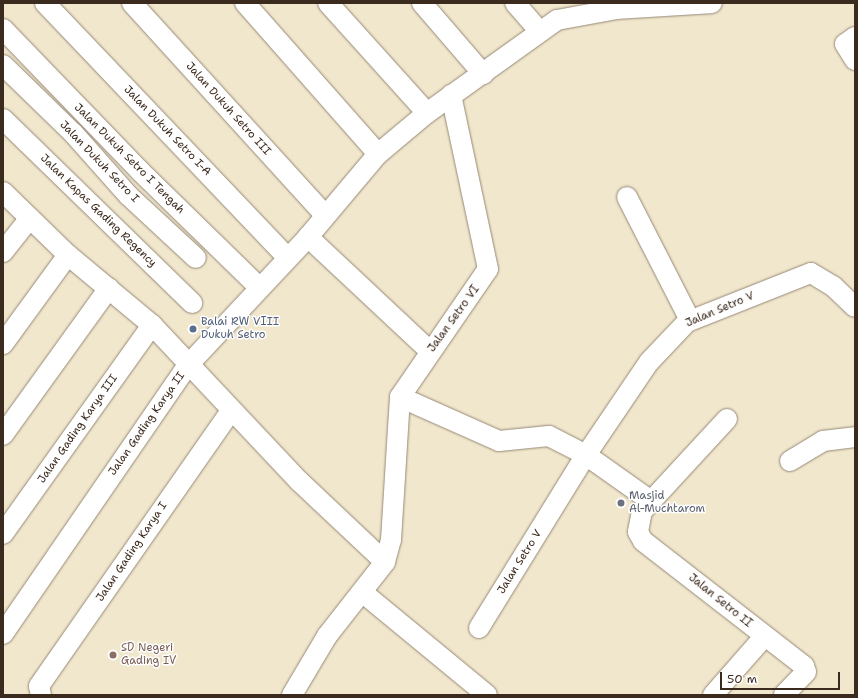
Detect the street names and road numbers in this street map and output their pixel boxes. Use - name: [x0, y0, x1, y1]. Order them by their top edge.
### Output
- street label: Jalan Dukuh Setro III: [183, 60, 273, 158]
- street label: Jalan Dukuh Setro I-A: [121, 83, 213, 179]
- street label: Jalan Dukuh Setro I Tengah: [71, 101, 187, 217]
- street label: Jalan Dukuh Setro I: [57, 119, 141, 205]
- street label: Jalan Kapas Gading Regency: [37, 152, 159, 270]
- street label: Jalan Setro VI: [425, 283, 483, 355]
- street label: Jalan Setro V: [684, 290, 756, 330]
- street label: Jalan Gading Karya II: [106, 370, 188, 478]
- street label: Jalan Gading Karya III: [35, 372, 121, 486]
- street label: Jalan Gading Karya I: [94, 500, 170, 604]
- street label: Jalan Setro V: [495, 528, 545, 596]
- street label: Jalan Setro II: [686, 571, 754, 631]

